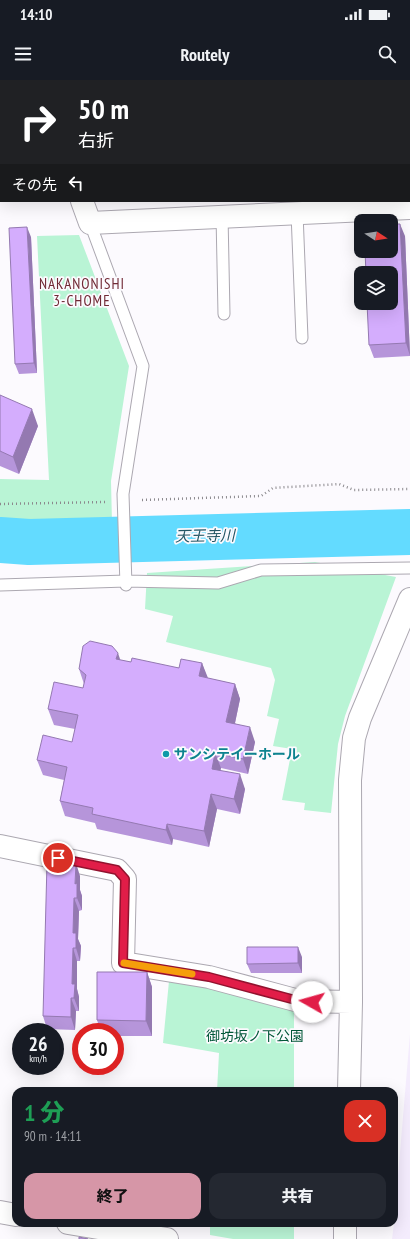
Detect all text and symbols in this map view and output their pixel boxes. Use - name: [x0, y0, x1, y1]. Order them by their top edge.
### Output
- text: 14:10: [20, 5, 52, 24]
- icon: menu: [12, 43, 34, 65]
- text: Routely: [181, 43, 229, 66]
- icon: search: [376, 43, 398, 65]
- text: 50 m: [78, 90, 129, 127]
- icon: right: [12, 96, 64, 148]
- text: 右折: [78, 129, 114, 152]
- icon: left: [65, 172, 87, 194]
- text: その先: [12, 175, 57, 194]
- north arrow: [354, 214, 398, 258]
- map controls: [354, 214, 398, 310]
- button: layers: [354, 266, 398, 310]
- district label: NAKANONISHI 3-CHOME: [39, 274, 125, 310]
- water label: 天王寺川: [175, 525, 237, 546]
- place label: サンシテイーホール: [174, 745, 300, 763]
- marker: サンシテイーホール: [161, 749, 171, 759]
- pin: [41, 841, 75, 875]
- icon: arrive: [47, 847, 69, 869]
- position arrow: [291, 981, 333, 1023]
- speed limit sign: 30: [72, 1023, 124, 1075]
- park label: 御坊坂ノ下公園: [206, 1027, 304, 1045]
- text: 26: [28, 1031, 48, 1057]
- text: km/h: [29, 1052, 47, 1065]
- text: 1 分: [24, 1097, 64, 1128]
- button: close: [344, 1100, 386, 1142]
- text: 90 m · 14:11: [24, 1128, 81, 1145]
- button: 終了: [24, 1173, 201, 1219]
- button: 共有: [209, 1173, 386, 1219]

